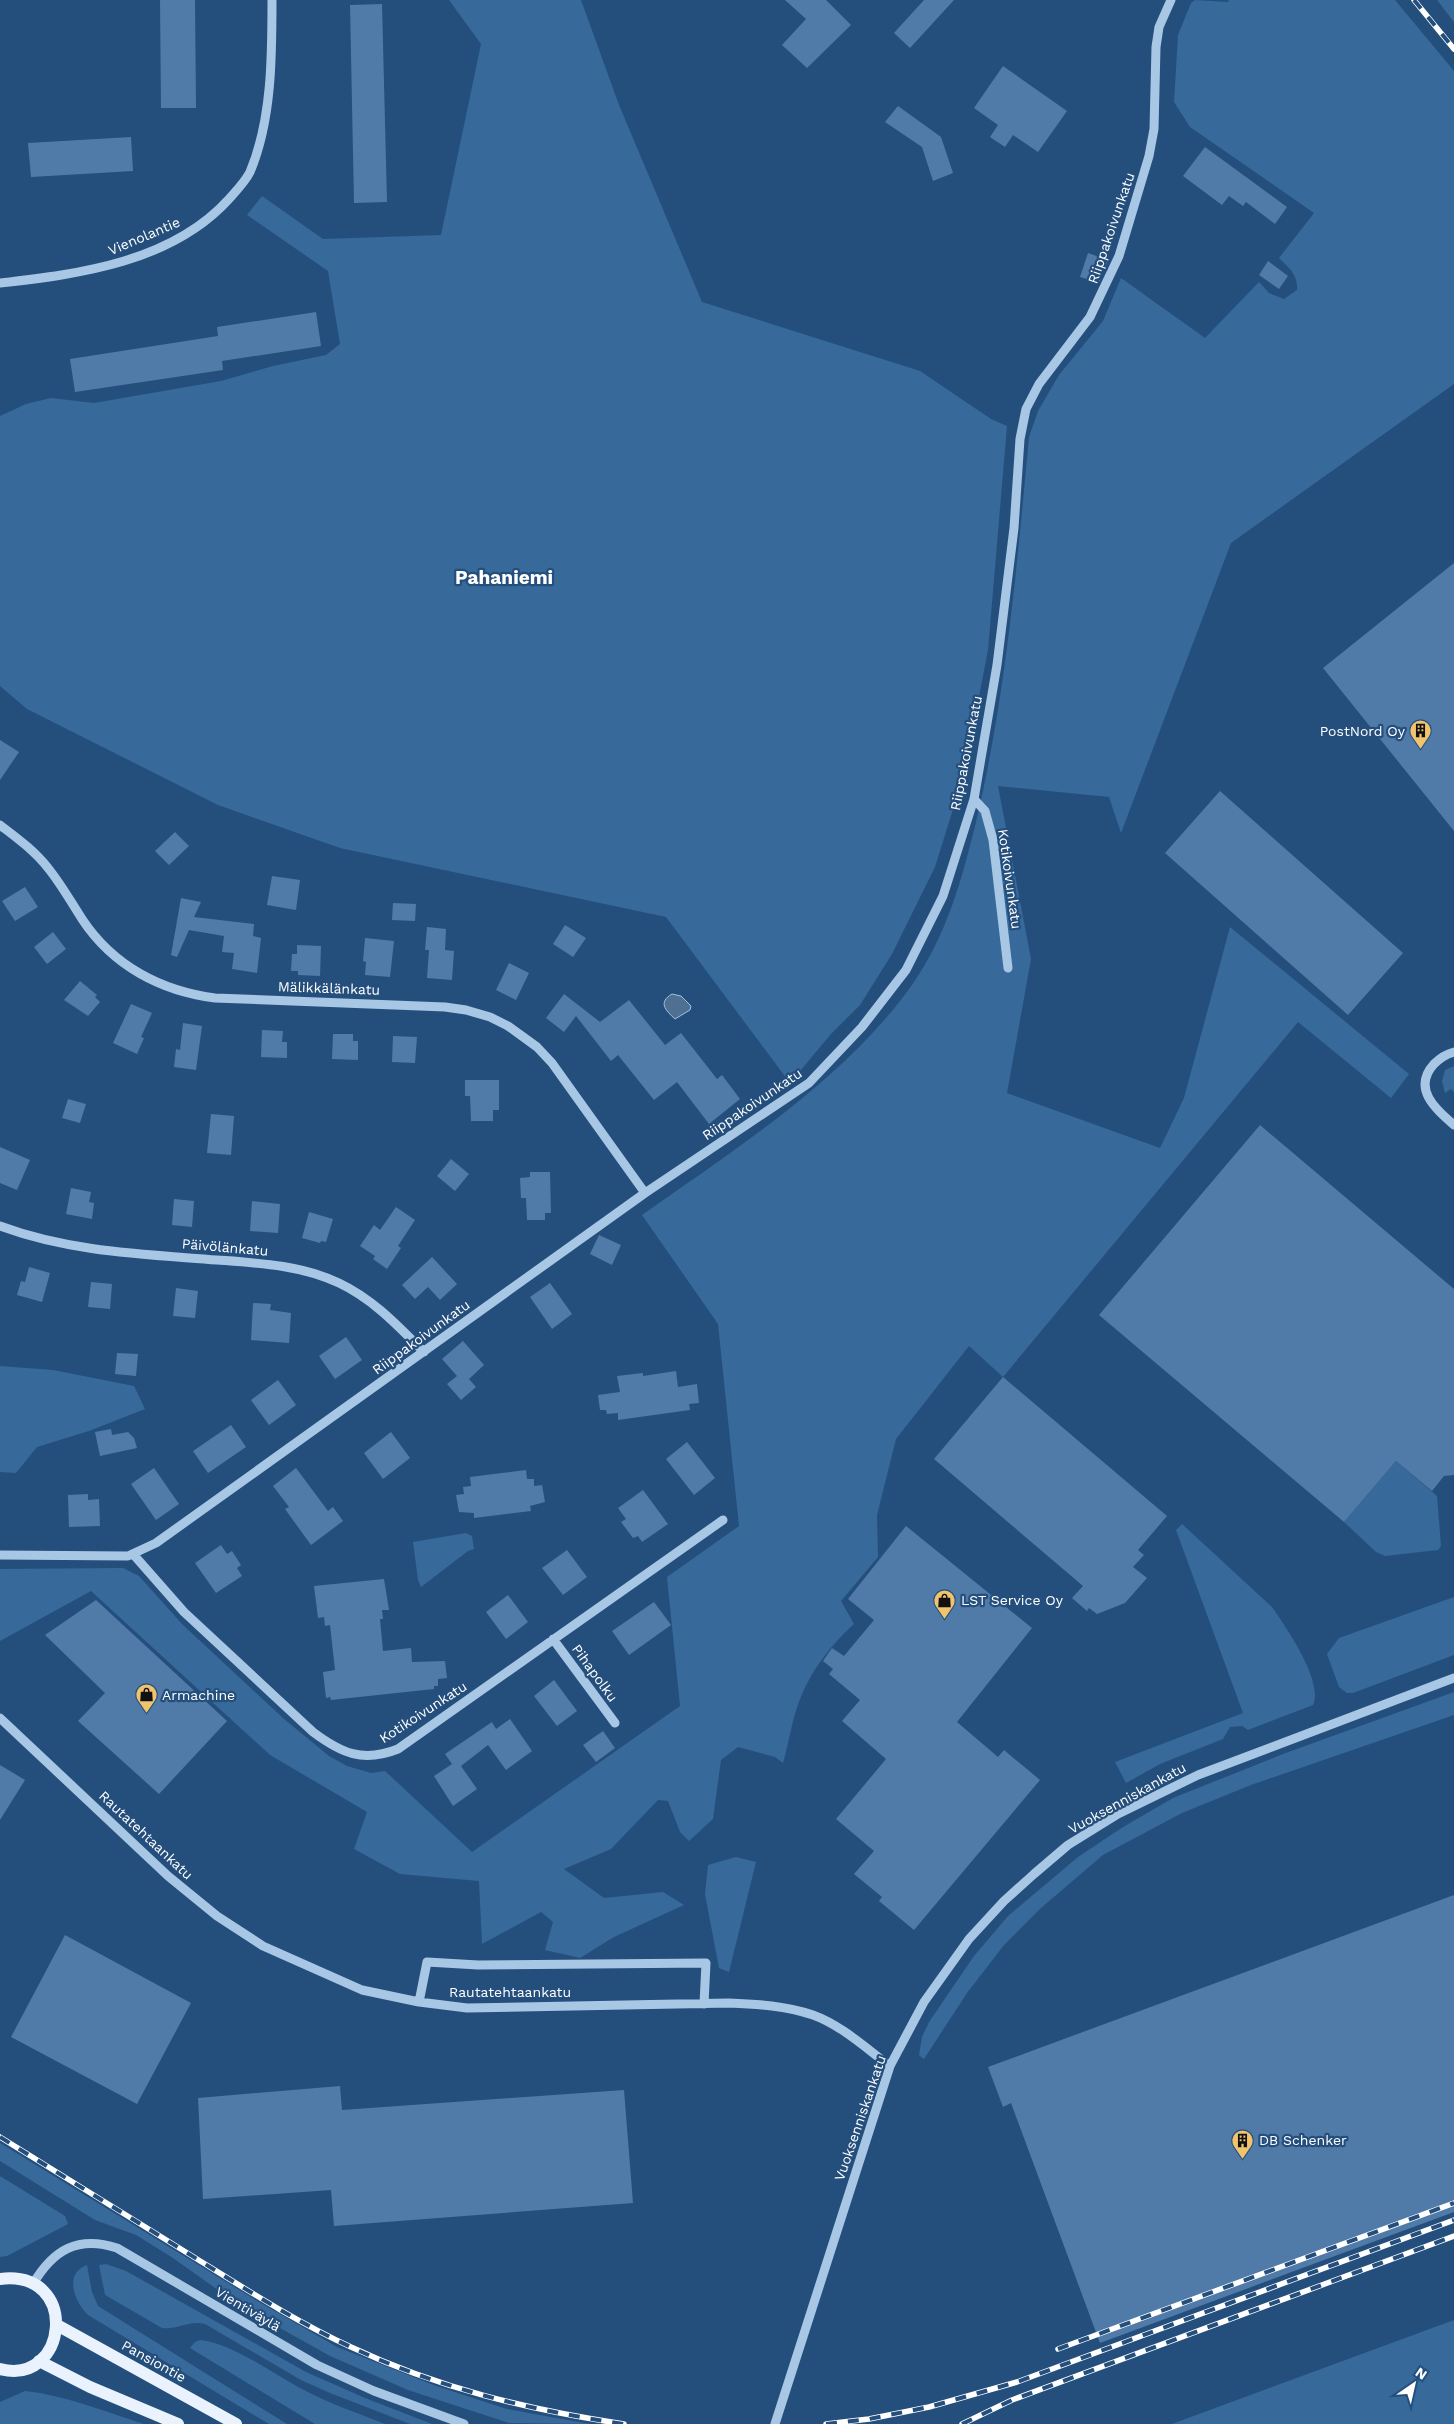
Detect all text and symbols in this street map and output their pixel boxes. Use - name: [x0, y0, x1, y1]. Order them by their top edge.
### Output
- street label: Riippakoivunkatu: [1084, 170, 1138, 286]
- street label: Vienolantie: [106, 214, 182, 258]
- district label: Pahaniemi: [455, 566, 553, 589]
- street label: Riippakoivunkatu: [947, 694, 985, 812]
- building icon: PostNord Oy: [1409, 719, 1433, 750]
- place label: PostNord Oy: [1320, 723, 1406, 739]
- street label: Kotikoivunkatu: [995, 828, 1025, 930]
- street label: Mälikkälänkatu: [278, 978, 380, 998]
- street label: Riippakoivunkatu: [699, 1065, 805, 1143]
- street label: Päivölänkatu: [181, 1235, 269, 1259]
- street label: Riippakoivunkatu: [369, 1296, 473, 1378]
- shop icon: LST Service Oy: [933, 1588, 957, 1619]
- place label: LST Service Oy: [961, 1592, 1064, 1608]
- street label: Pihapolku: [569, 1641, 621, 1705]
- street label: Kotikoivunkatu: [376, 1678, 470, 1746]
- shop icon: Armachine: [134, 1683, 158, 1714]
- place label: Armachine: [162, 1687, 235, 1703]
- street label: Vuoksenniskankatu: [1066, 1759, 1188, 1837]
- street label: Rautatehtaankatu: [96, 1787, 196, 1883]
- street label: Rautatehtaankatu: [449, 1984, 571, 2000]
- street label: Vuoksenniskankatu: [831, 2053, 889, 2183]
- building icon: DB Schenker: [1231, 2128, 1255, 2159]
- place label: DB Schenker: [1259, 2132, 1347, 2148]
- street label: Vientiväylä: [213, 2283, 284, 2335]
- street label: Pansiontie: [119, 2337, 189, 2385]
- north arrow: [1389, 2359, 1439, 2409]
- text: N: [1412, 2364, 1430, 2383]

